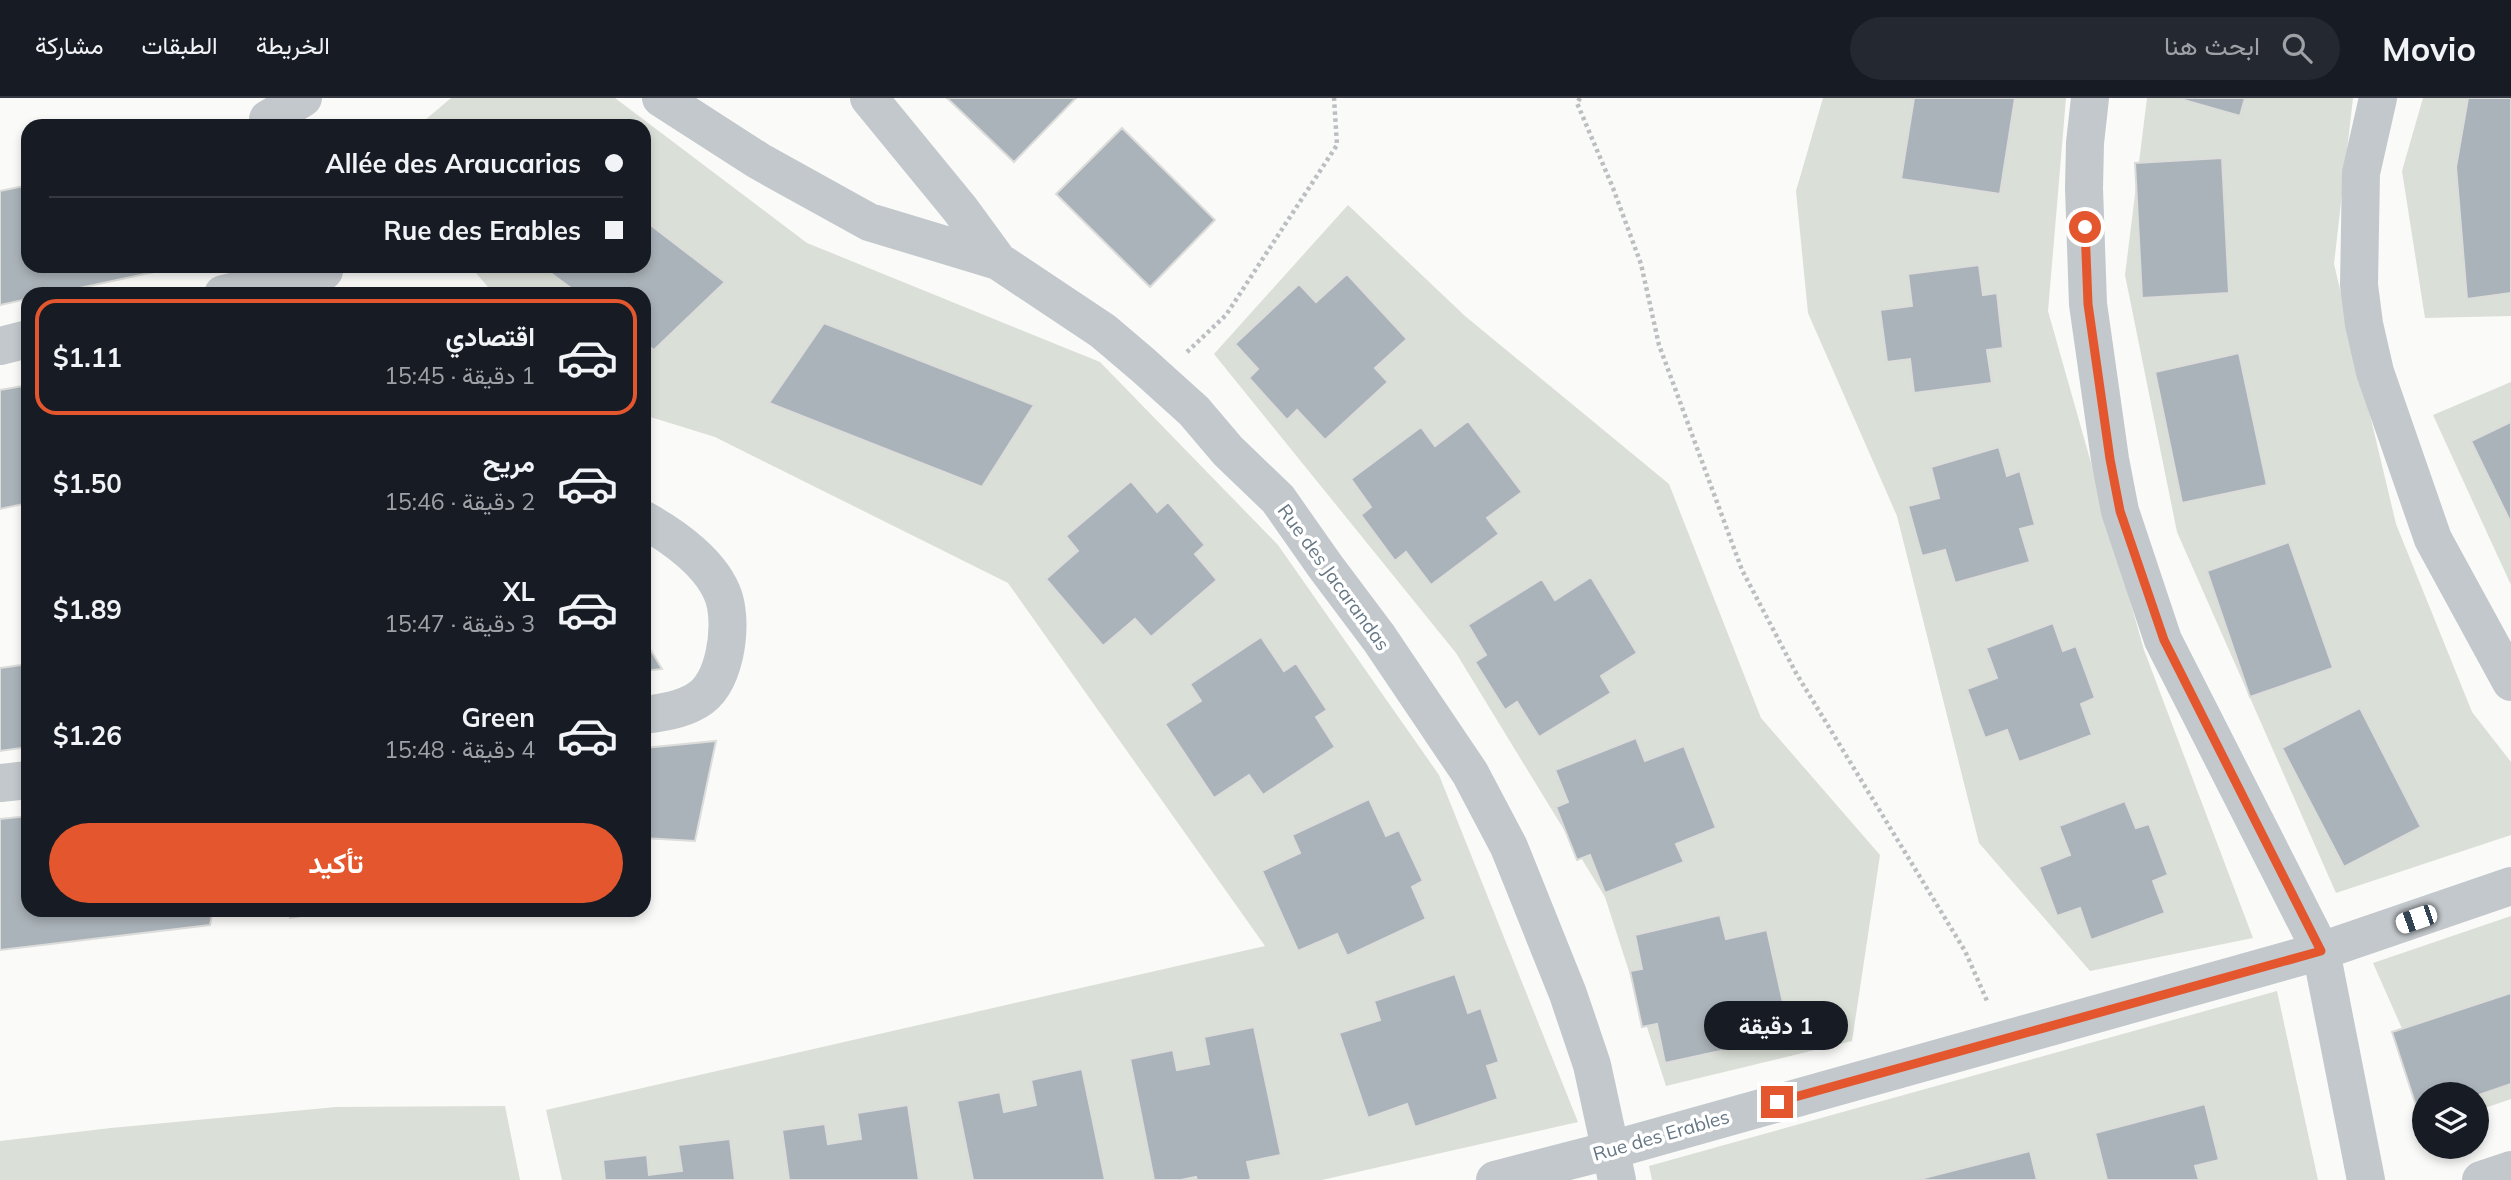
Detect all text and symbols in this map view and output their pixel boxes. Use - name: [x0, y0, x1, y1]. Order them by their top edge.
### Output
- search box: [1850, 17, 2340, 80]
- text: Movio: [2382, 28, 2476, 69]
- text: ابحث هنا: [2164, 29, 2260, 62]
- icon: search: [2278, 29, 2316, 67]
- text: مشاركة: [35, 30, 103, 60]
- text: الطبقات: [141, 30, 218, 60]
- text: الخريطة: [256, 30, 330, 60]
- text: Allée des Araucarias: [325, 147, 581, 180]
- route start: [2069, 211, 2101, 243]
- text: Rue des Erables: [384, 214, 581, 247]
- text: اقتصادي: [446, 320, 535, 353]
- icon: car: [556, 326, 619, 389]
- text: $1.11: [53, 341, 122, 374]
- text: 1 دقيقة · 15:45: [384, 361, 535, 390]
- text: مريح: [483, 446, 535, 479]
- icon: car: [556, 452, 619, 515]
- text: $1.50: [53, 467, 122, 500]
- text: 2 دقيقة · 15:46: [384, 487, 535, 516]
- street label: Rue des Jacarandas: [1273, 499, 1395, 655]
- text: XL: [503, 575, 535, 608]
- icon: car: [556, 578, 619, 641]
- text: $1.89: [53, 593, 122, 626]
- text: 3 دقيقة · 15:47: [384, 609, 535, 638]
- text: Green: [462, 701, 535, 734]
- icon: car: [556, 704, 619, 767]
- text: $1.26: [53, 719, 122, 752]
- text: 4 دقيقة · 15:48: [384, 735, 535, 764]
- button: تأكيد: [49, 823, 623, 903]
- car: [2393, 902, 2440, 936]
- callout: 1 دقيقة: [1705, 1000, 1849, 1049]
- text: 1 دقيقة: [1739, 1011, 1813, 1040]
- map controls: [2412, 1082, 2489, 1159]
- button: layers: [2412, 1082, 2489, 1159]
- route end: [1761, 1086, 1793, 1118]
- street label: Rue des Erables: [1590, 1104, 1732, 1166]

